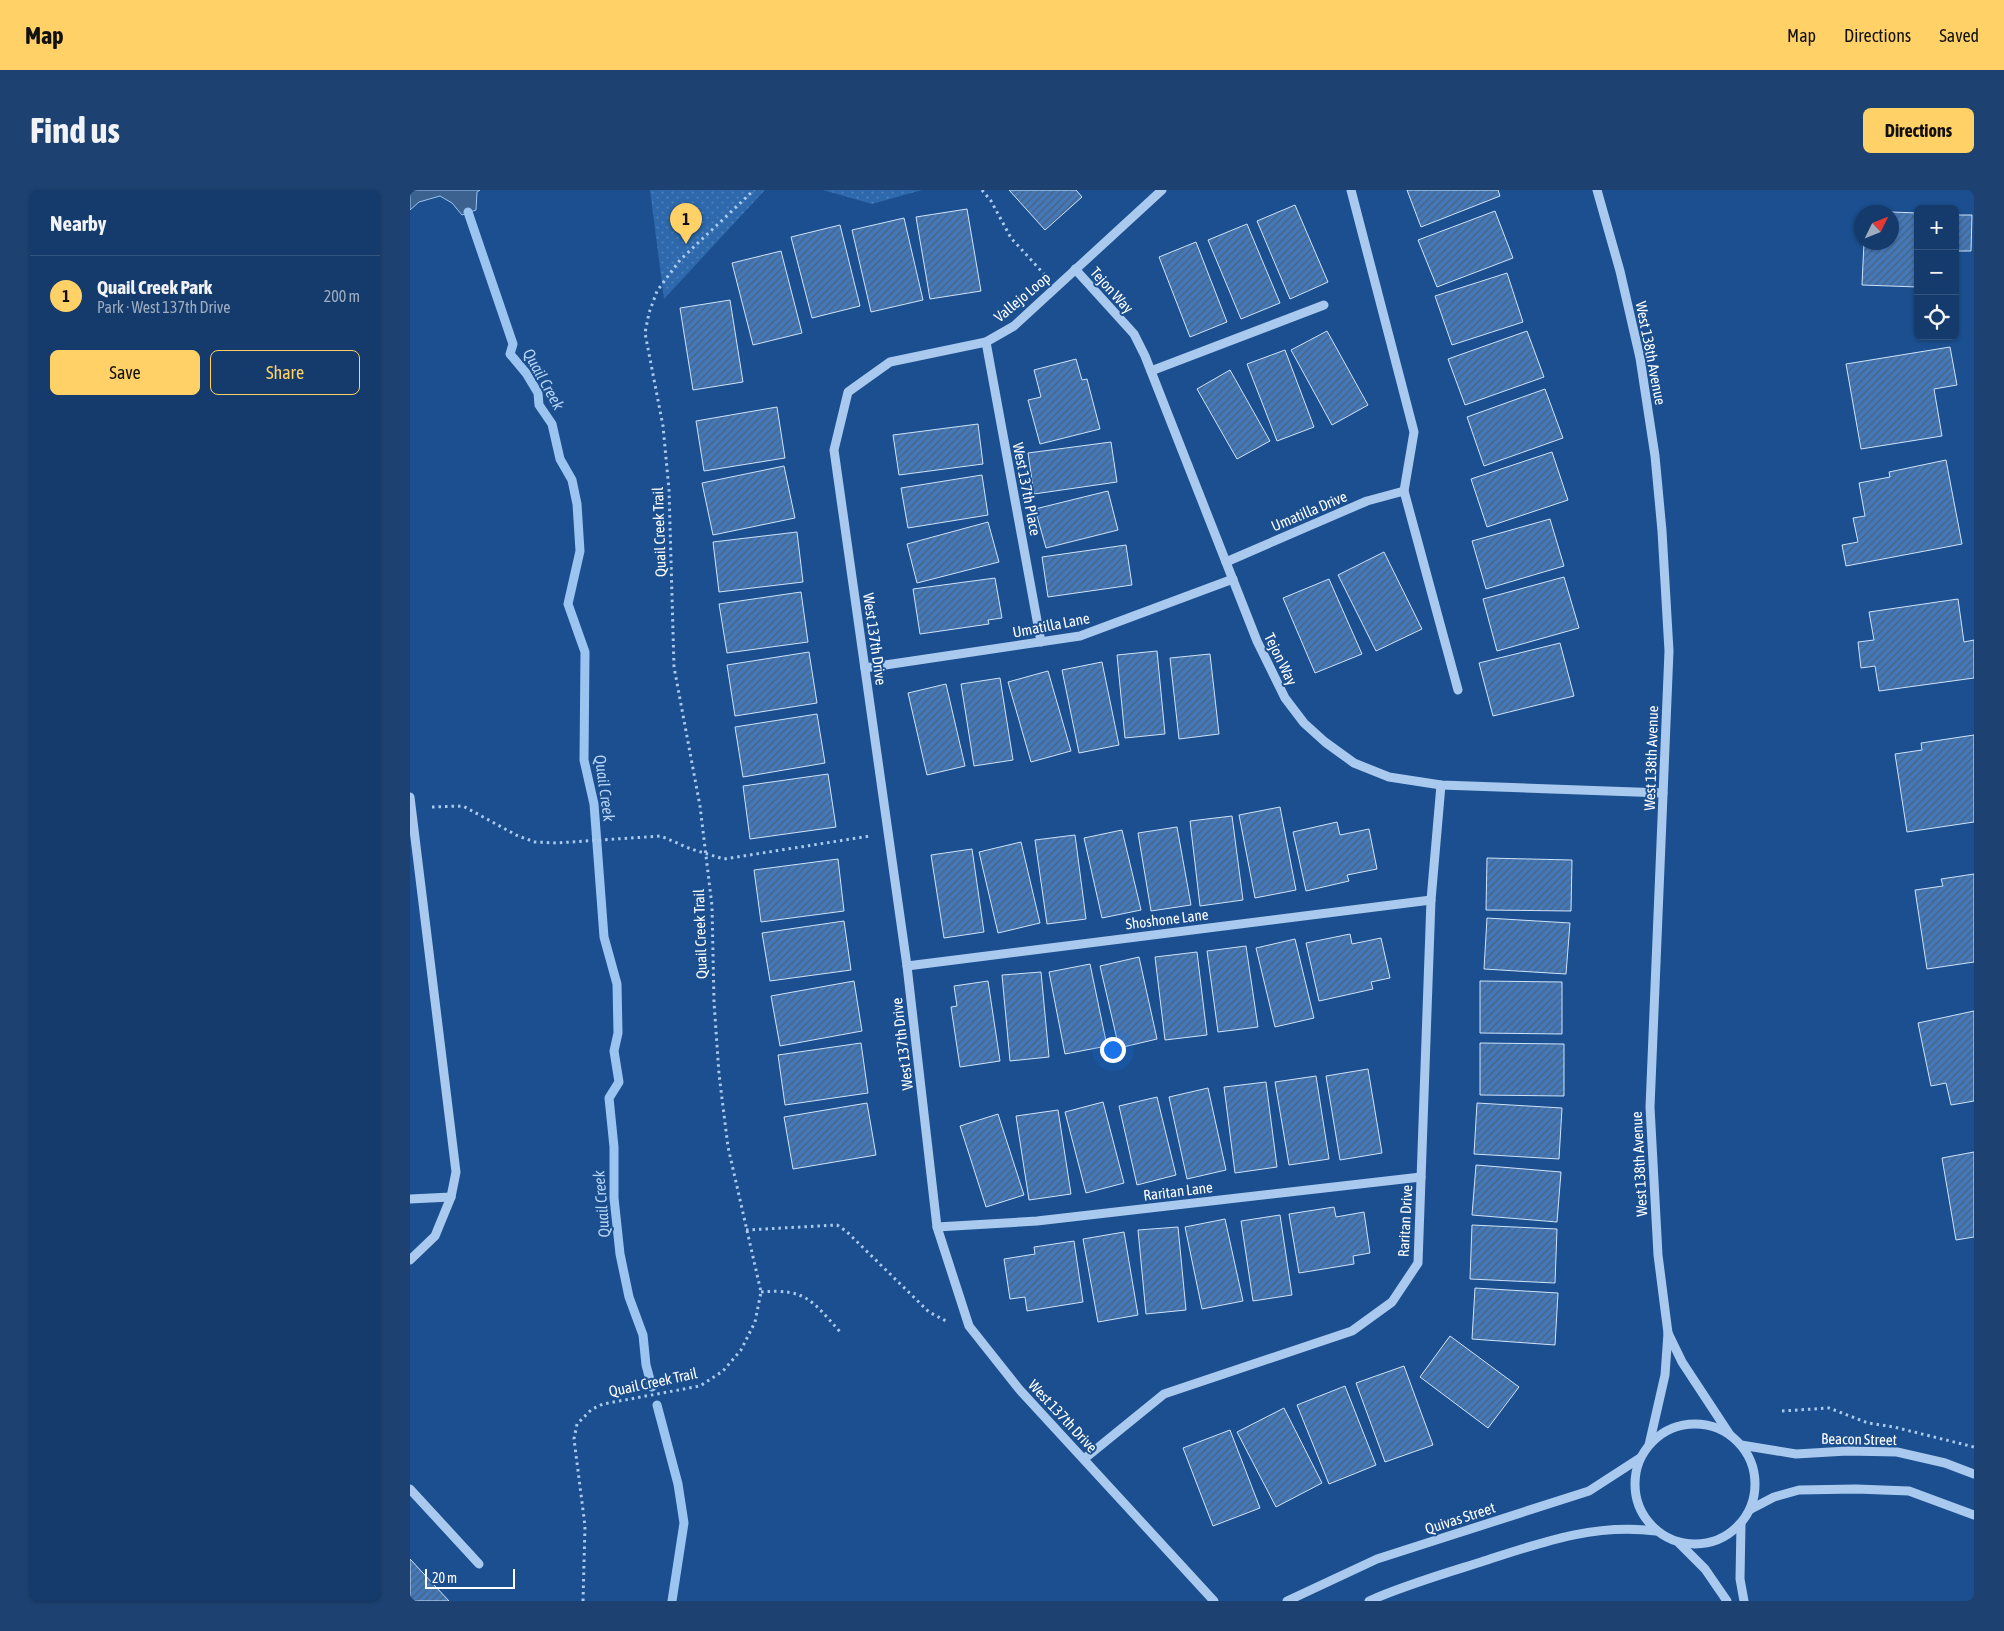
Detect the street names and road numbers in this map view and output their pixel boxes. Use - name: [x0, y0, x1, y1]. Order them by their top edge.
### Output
- street label: Tejon Way: [1087, 264, 1137, 316]
- street label: Vallejo Loop: [990, 269, 1054, 325]
- street label: West 138th Avenue: [1633, 300, 1669, 406]
- street label: West 137th Place: [1010, 441, 1044, 537]
- street label: Quail Creek Trail: [649, 487, 669, 577]
- street label: Umatilla Drive: [1269, 487, 1350, 535]
- street label: West 137th Drive: [860, 592, 890, 686]
- street label: Umatilla Lane: [1011, 609, 1091, 641]
- street label: Tejon Way: [1261, 630, 1301, 688]
- street label: West 138th Avenue: [1641, 705, 1661, 811]
- street label: Quail Creek Trail: [690, 889, 710, 979]
- street label: Shoshone Lane: [1125, 905, 1210, 933]
- street label: West 137th Drive: [888, 997, 916, 1091]
- street label: West 138th Avenue: [1628, 1111, 1650, 1217]
- street label: Raritan Lane: [1142, 1178, 1214, 1204]
- street label: Raritan Drive: [1395, 1184, 1415, 1257]
- street label: Quail Creek Trail: [607, 1364, 699, 1400]
- street label: West 137th Drive: [1025, 1376, 1101, 1456]
- street label: Beacon Street: [1821, 1430, 1897, 1448]
- street label: Quivas Street: [1423, 1499, 1497, 1537]

